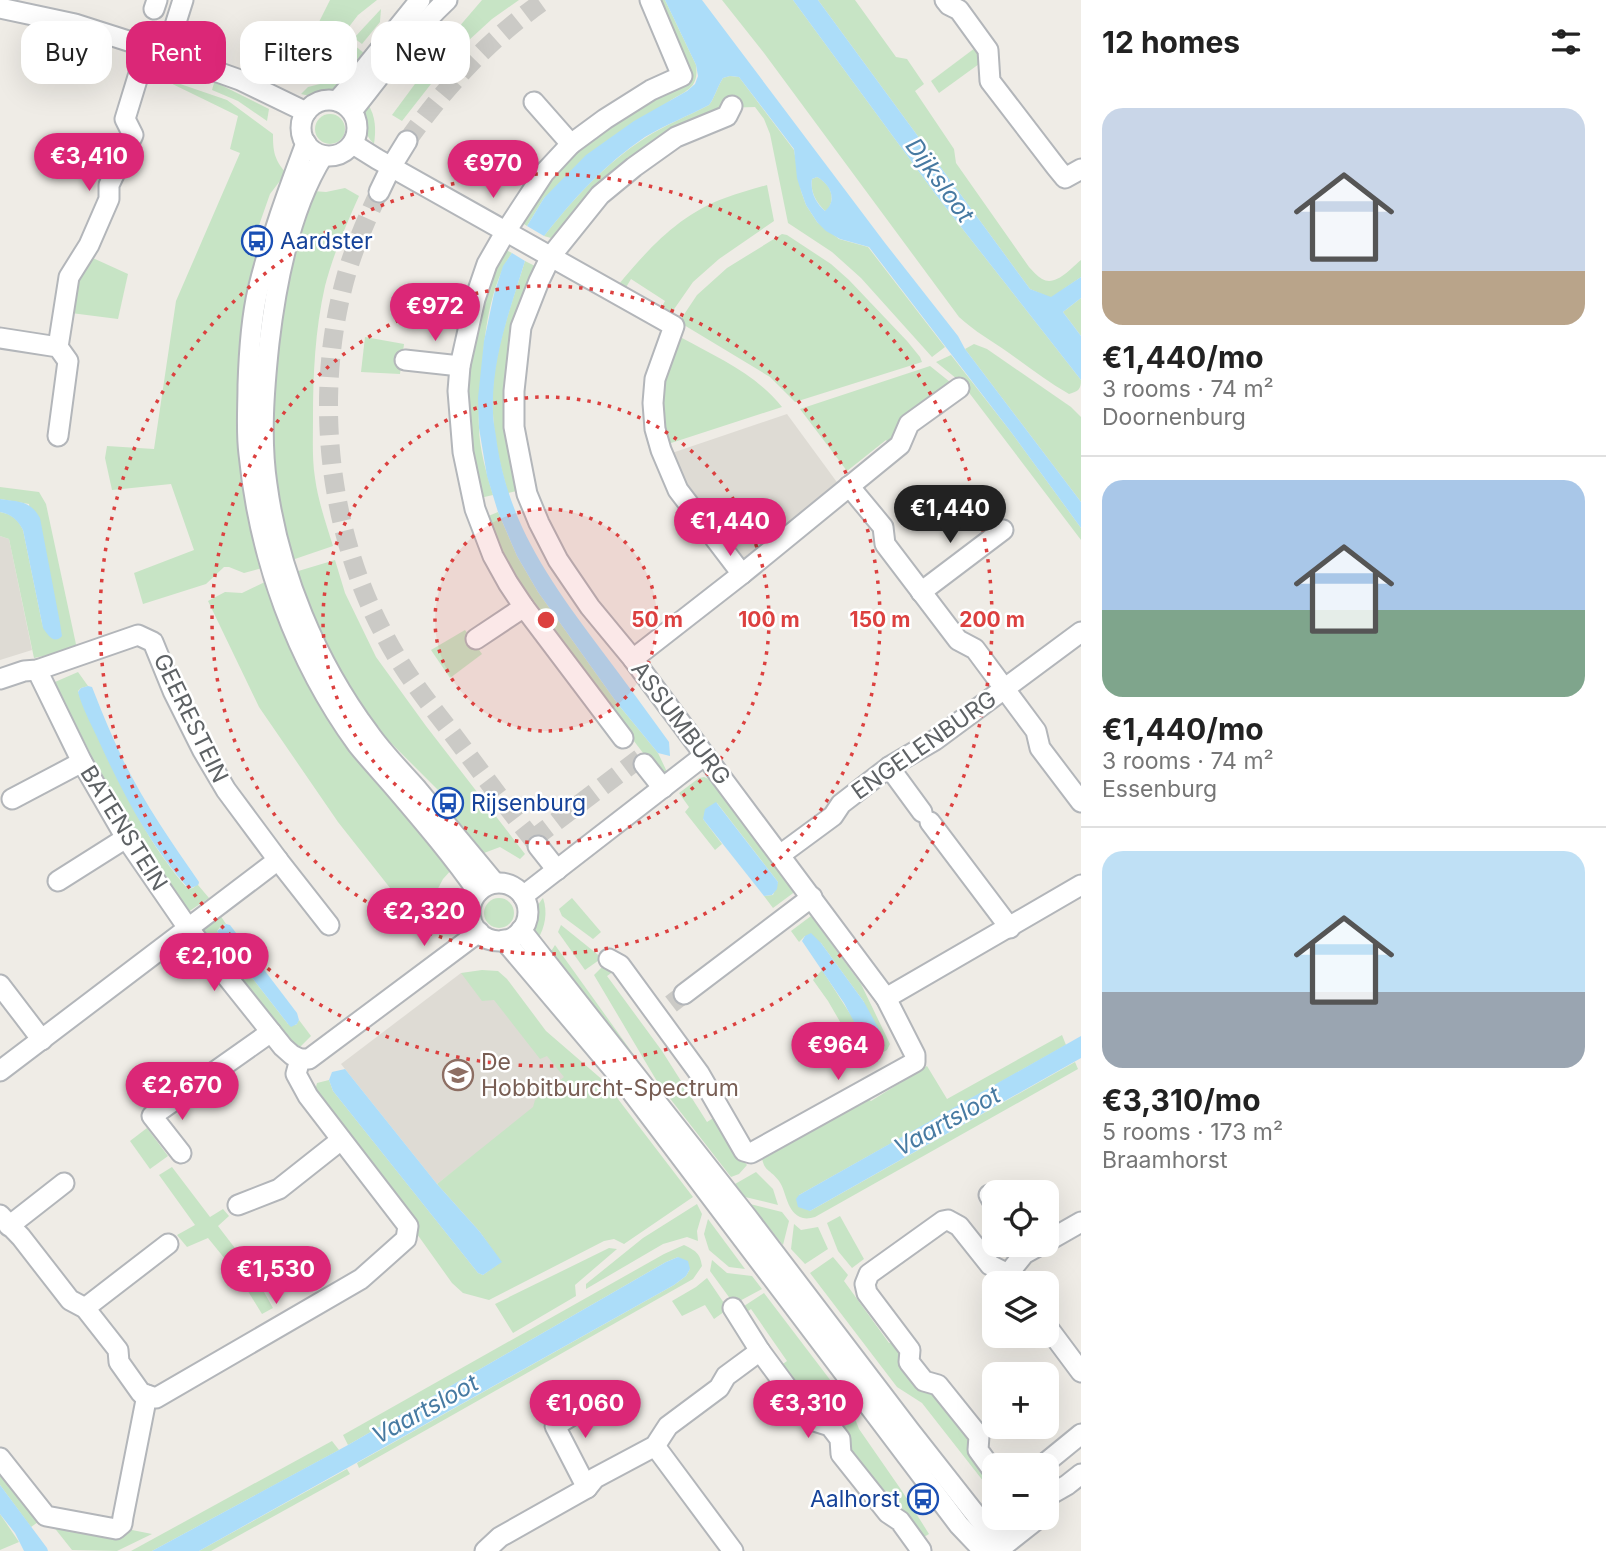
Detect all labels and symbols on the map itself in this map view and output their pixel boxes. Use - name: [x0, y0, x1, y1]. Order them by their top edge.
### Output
- water label: Dijksloot: [900, 132, 981, 229]
- pin: €3,410: [32, 134, 146, 193]
- pin: €970: [452, 140, 534, 200]
- bus stop icon: Aardster: [240, 224, 274, 258]
- place label: Aardster: [280, 227, 373, 255]
- pin: €972: [394, 284, 476, 343]
- pin: €1,440: [893, 486, 1007, 545]
- pin: €1,440: [673, 498, 787, 558]
- text: 50 m: [631, 607, 683, 632]
- text: 100 m: [738, 607, 800, 632]
- text: 150 m: [850, 607, 910, 632]
- text: 200 m: [959, 607, 1025, 632]
- centre of rings: [534, 608, 558, 632]
- street label: GEERESTEIN: [148, 649, 234, 787]
- street label: ASSUMBURG: [625, 656, 737, 790]
- street label: ENGELENBURG: [846, 685, 1002, 805]
- street label: BATENSTEIN: [75, 760, 173, 896]
- bus stop icon: Rijsenburg: [431, 786, 465, 820]
- place label: Rijsenburg: [471, 789, 586, 817]
- pin: €2,320: [367, 888, 481, 948]
- pin: €2,100: [157, 934, 271, 993]
- pin: €964: [797, 1023, 879, 1082]
- place label: De Hobbitburcht-Spectrum: [481, 1048, 739, 1102]
- school or university icon: De Hobbitburcht-Spectrum: [441, 1058, 475, 1092]
- pin: €2,670: [125, 1062, 239, 1122]
- water label: Vaartsloot: [889, 1079, 1006, 1162]
- pin: €1,530: [219, 1246, 333, 1306]
- water label: Vaartsloot: [367, 1367, 484, 1450]
- pin: €1,060: [528, 1380, 642, 1440]
- pin: €3,310: [751, 1380, 865, 1440]
- bus stop icon: Aalhorst: [906, 1482, 940, 1516]
- place label: Aalhorst: [810, 1485, 900, 1513]

